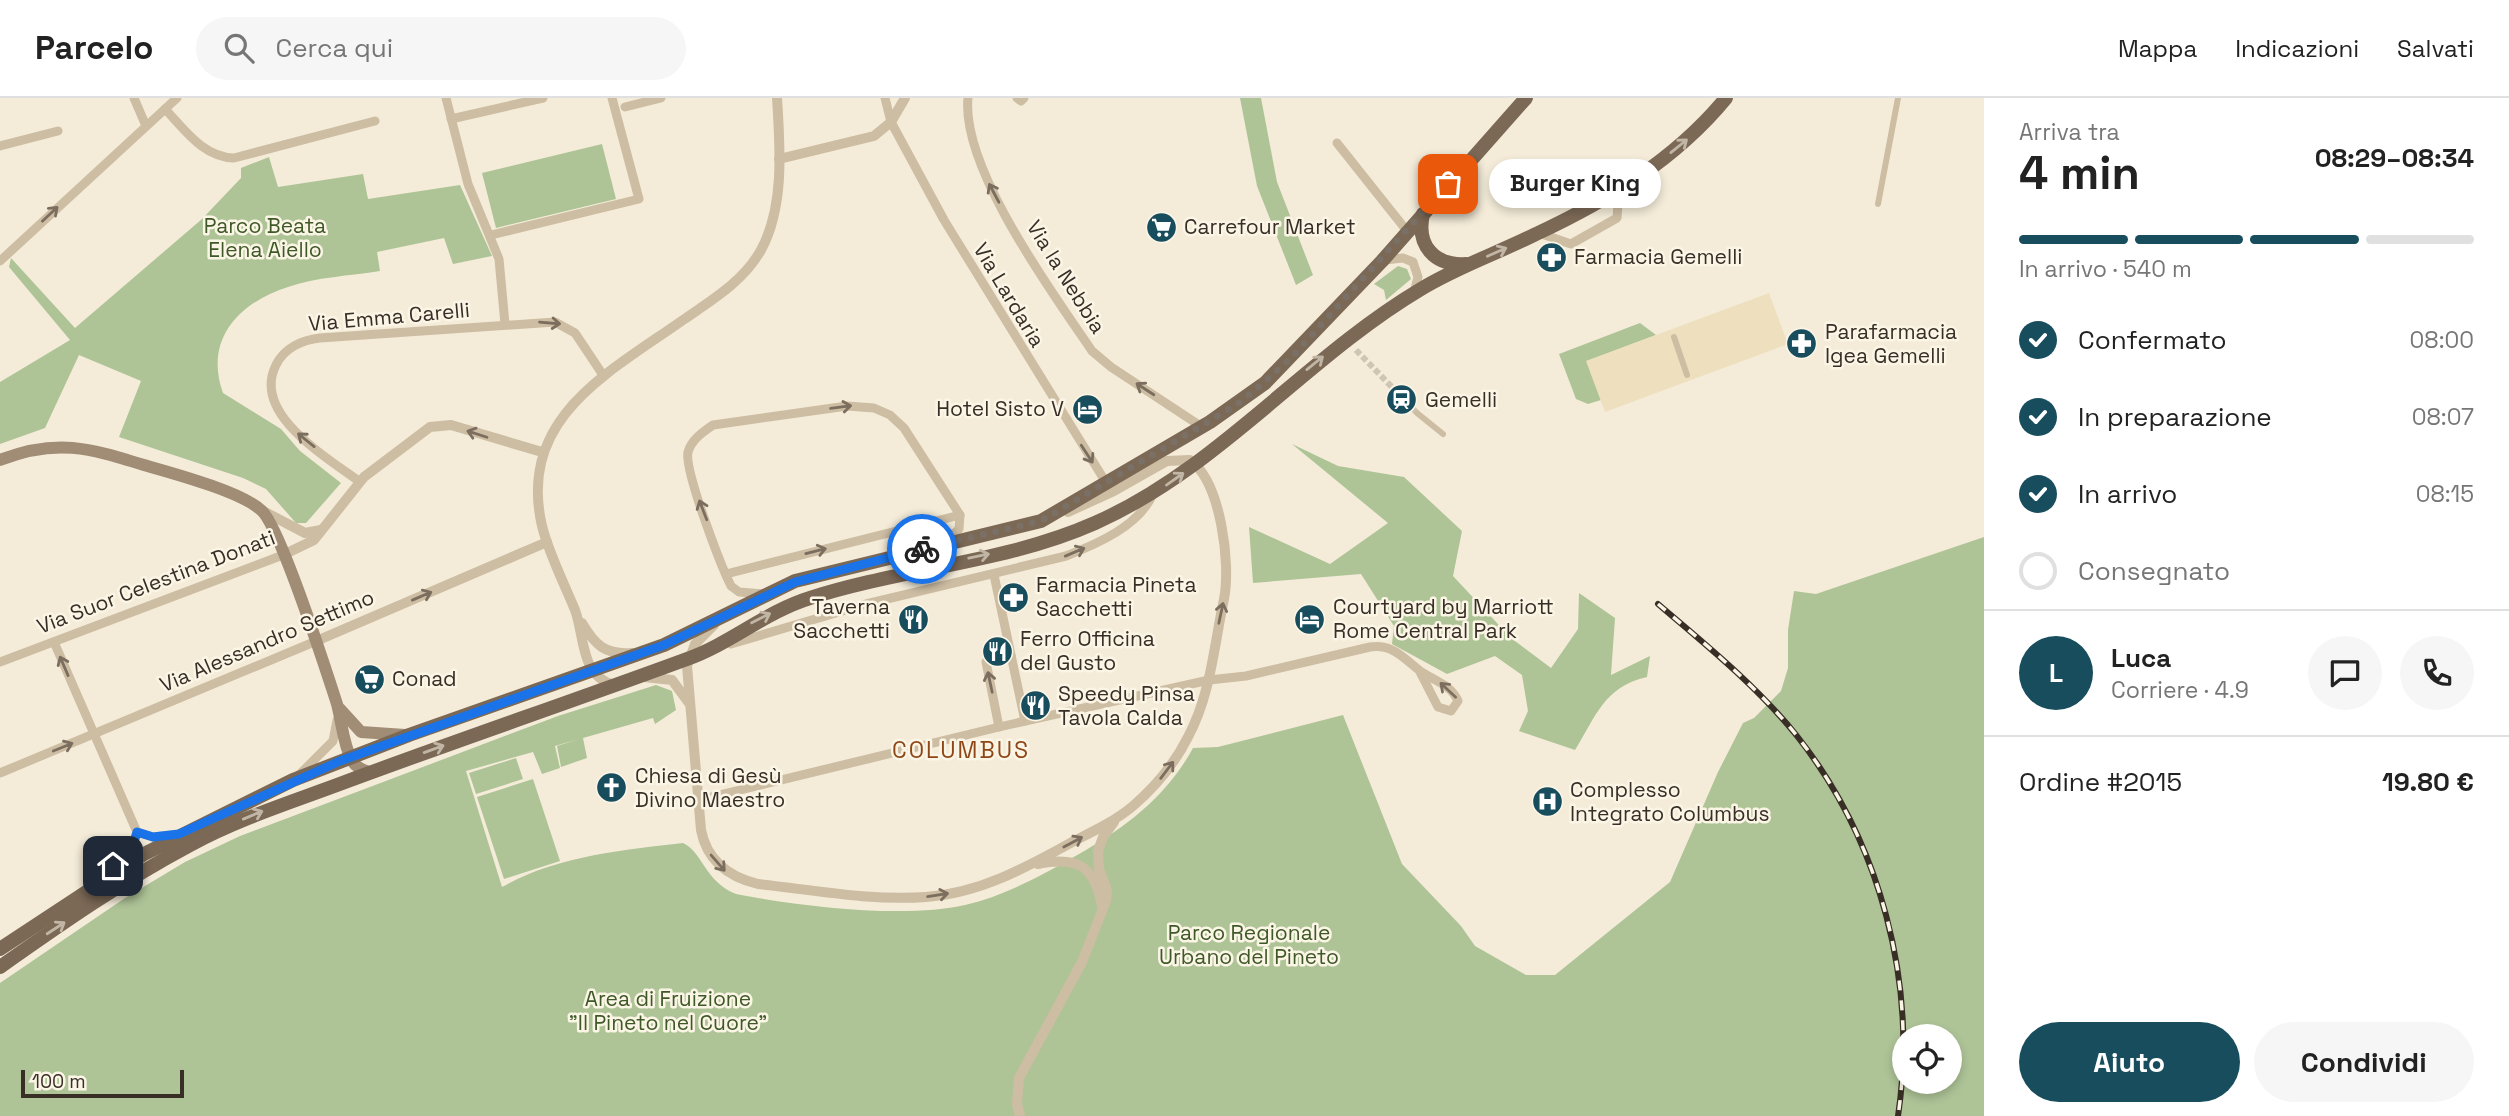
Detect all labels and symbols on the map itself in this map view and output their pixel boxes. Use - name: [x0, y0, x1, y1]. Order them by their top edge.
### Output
- one-way arrow: [1670, 138, 1688, 153]
- pin: [1418, 154, 1478, 214]
- callout: Burger King: [1490, 160, 1662, 208]
- one-way arrow: [986, 183, 1000, 204]
- one-way arrow: [41, 206, 58, 223]
- supermarket icon: Carrefour Market: [1144, 210, 1178, 244]
- park label: Parco Beata Elena Aiello: [204, 212, 326, 263]
- place label: Carrefour Market: [1184, 213, 1356, 240]
- street label: Via la Nebbia: [1021, 215, 1112, 339]
- street label: Via Lardaria: [968, 237, 1051, 352]
- pharmacy icon: Farmacia Gemelli: [1534, 240, 1568, 274]
- place label: Farmacia Gemelli: [1574, 243, 1742, 270]
- one-way arrow: [1486, 244, 1508, 257]
- street label: Via Emma Carelli: [307, 296, 471, 337]
- one-way arrow: [538, 317, 561, 330]
- place label: Parafarmacia Igea Gemelli: [1825, 318, 1957, 369]
- pharmacy icon: Parafarmacia Igea Gemelli: [1785, 327, 1819, 361]
- one-way arrow: [1306, 355, 1324, 371]
- one-way arrow: [1136, 382, 1155, 397]
- station icon: Gemelli: [1385, 383, 1419, 417]
- place label: Gemelli: [1425, 386, 1497, 413]
- hotel icon: Hotel Sisto V: [1070, 392, 1104, 426]
- place label: Hotel Sisto V: [936, 395, 1064, 422]
- one-way arrow: [829, 401, 852, 414]
- one-way arrow: [466, 427, 488, 439]
- one-way arrow: [298, 433, 316, 448]
- one-way arrow: [1081, 444, 1095, 464]
- one-way arrow: [1165, 472, 1184, 486]
- one-way arrow: [695, 499, 708, 521]
- courier: [887, 514, 957, 584]
- street label: Via Suor Celestina Donati: [33, 524, 279, 639]
- one-way arrow: [804, 544, 827, 557]
- one-way arrow: [1064, 545, 1086, 558]
- one-way arrow: [967, 549, 990, 563]
- place label: Farmacia Pineta Sacchetti: [1036, 571, 1197, 622]
- pharmacy icon: Farmacia Pineta Sacchetti: [996, 580, 1030, 614]
- street label: Via Alessandro Settimo: [155, 583, 378, 698]
- one-way arrow: [411, 588, 432, 601]
- place label: Taverna Sacchetti: [793, 593, 890, 644]
- place label: Courtyard by Marriott Rome Central Park: [1333, 593, 1554, 644]
- restaurant icon: Taverna Sacchetti: [896, 602, 930, 636]
- one-way arrow: [1215, 602, 1228, 625]
- hotel icon: Courtyard by Marriott Rome Central Park: [1293, 602, 1327, 636]
- one-way arrow: [750, 611, 771, 625]
- place label: Ferro Officina del Gusto: [1020, 625, 1155, 676]
- restaurant icon: Ferro Officina del Gusto: [980, 634, 1014, 668]
- one-way arrow: [57, 656, 70, 677]
- supermarket icon: Conad: [352, 662, 386, 696]
- place label: Conad: [392, 665, 457, 692]
- one-way arrow: [982, 671, 996, 694]
- place label: Speedy Pinsa Tavola Calda: [1058, 680, 1195, 731]
- one-way arrow: [1440, 681, 1457, 698]
- restaurant icon: Speedy Pinsa Tavola Calda: [1018, 689, 1052, 723]
- district label: COLUMBUS: [892, 735, 1030, 765]
- one-way arrow: [52, 740, 74, 753]
- one-way arrow: [422, 742, 444, 754]
- one-way arrow: [1159, 761, 1174, 780]
- place label: Chiesa di Gesù Divino Maestro: [635, 762, 785, 813]
- church icon: Chiesa di Gesù Divino Maestro: [595, 771, 629, 805]
- place label: Complesso Integrato Columbus: [1570, 776, 1769, 827]
- hospital icon: Complesso Integrato Columbus: [1530, 785, 1564, 819]
- one-way arrow: [242, 808, 263, 821]
- one-way arrow: [1062, 834, 1083, 848]
- pin: [83, 836, 143, 896]
- one-way arrow: [710, 854, 726, 872]
- one-way arrow: [926, 889, 949, 902]
- park label: Parco Regionale Urbano del Pineto: [1159, 919, 1339, 970]
- one-way arrow: [46, 921, 65, 936]
- park label: Area di Fruizione "Il Pineto nel Cuore": [569, 985, 767, 1036]
- scale bar: [21, 1067, 184, 1099]

